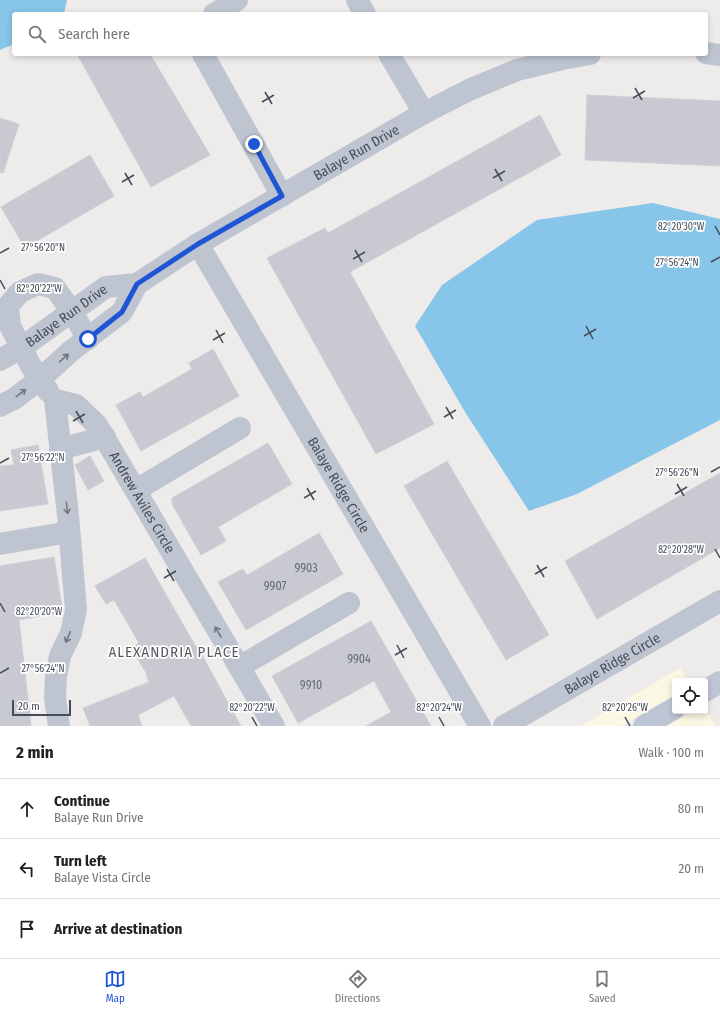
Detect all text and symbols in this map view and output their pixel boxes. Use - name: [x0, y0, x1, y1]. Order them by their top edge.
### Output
- search box: [12, 12, 708, 56]
- icon: search: [26, 23, 48, 45]
- text: Search here: [58, 25, 130, 43]
- street label: Balaye Run Drive: [310, 121, 403, 184]
- route end: [245, 135, 263, 153]
- text: 82°20'30"W: [658, 221, 705, 233]
- text: 27°56'20"N: [21, 242, 65, 254]
- text: 27°56'24"N: [656, 257, 698, 269]
- street label: Balaye Run Drive: [22, 281, 111, 351]
- text: 82°20'22"W: [16, 283, 62, 295]
- route start: [79, 330, 97, 348]
- one-way arrow: [58, 354, 68, 363]
- one-way arrow: [15, 389, 26, 398]
- street label: Balaye Ridge Circle: [304, 434, 373, 536]
- street label: Andrew Aviles Circle: [106, 449, 178, 556]
- text: 27°56'22"N: [21, 452, 65, 464]
- text: 27°56'26"N: [655, 467, 699, 479]
- one-way arrow: [63, 501, 71, 514]
- text: 82°20'28"W: [658, 544, 705, 556]
- house number: 9903: [294, 561, 318, 575]
- house number: 9907: [264, 579, 286, 593]
- text: 82°20'20"W: [16, 606, 63, 618]
- one-way arrow: [214, 626, 222, 638]
- street label: Balaye Ridge Circle: [561, 629, 664, 698]
- one-way arrow: [64, 630, 72, 642]
- district label: ALEXANDRIA PLACE: [108, 643, 240, 661]
- house number: 9904: [347, 652, 371, 666]
- text: 27°56'24"N: [22, 663, 64, 675]
- house number: 9910: [300, 678, 322, 692]
- map controls: [672, 678, 708, 714]
- button: locate: [672, 678, 708, 714]
- scale bar: [12, 698, 71, 717]
- text: 20 m: [18, 700, 40, 713]
- text: 82°20'22"W: [229, 702, 275, 714]
- text: 82°20'24"W: [416, 702, 462, 714]
- text: 82°20'26"W: [602, 702, 649, 714]
- text: 2 min: [16, 742, 54, 763]
- text: Walk · 100 m: [638, 745, 704, 760]
- text: Continue: [54, 792, 110, 810]
- icon: ahead: [16, 798, 38, 820]
- text: 80 m: [678, 801, 704, 816]
- text: Balaye Run Drive: [54, 810, 143, 825]
- text: Turn left: [54, 852, 107, 870]
- icon: left: [16, 858, 38, 880]
- text: 20 m: [678, 861, 704, 876]
- text: Balaye Vista Circle: [54, 870, 151, 885]
- icon: arrive: [16, 918, 38, 940]
- text: Arrive at destination: [54, 920, 182, 938]
- tab: Map: [104, 968, 126, 1005]
- tab: Directions: [335, 968, 380, 1005]
- tab: Saved: [589, 968, 616, 1005]

